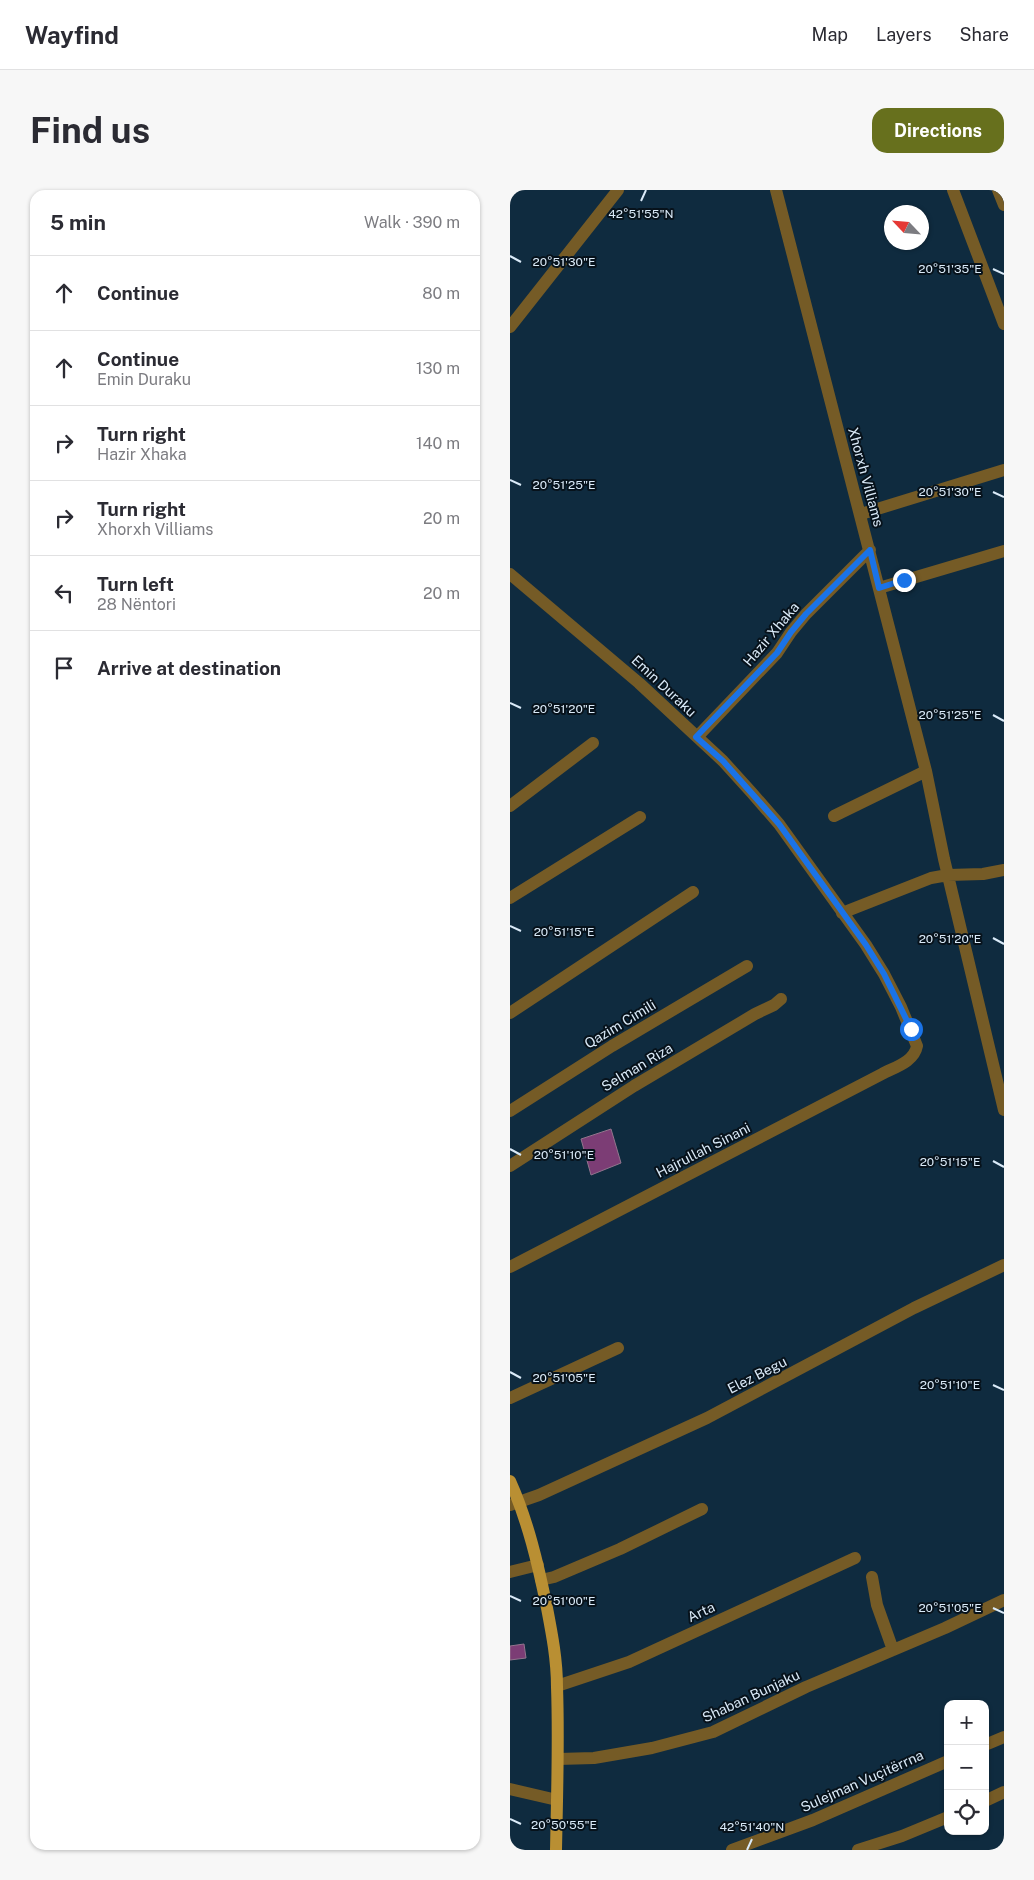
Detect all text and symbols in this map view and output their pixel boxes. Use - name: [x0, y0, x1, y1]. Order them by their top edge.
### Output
- text: Wayfind: [25, 21, 119, 49]
- text: Map: [812, 24, 848, 45]
- text: Layers: [876, 24, 932, 45]
- text: Share: [960, 24, 1009, 45]
- button: Directions: [872, 108, 1004, 153]
- text: Find us: [30, 110, 150, 151]
- north arrow: [884, 205, 929, 250]
- text: 42°51'55"N: [608, 207, 674, 221]
- text: 5 min: [50, 210, 106, 235]
- text: Walk · 390 m: [364, 213, 460, 232]
- text: 20°51'30"E: [533, 255, 595, 269]
- text: 20°51'35"E: [918, 262, 982, 276]
- icon: ahead: [50, 279, 78, 307]
- text: Continue: [97, 282, 179, 304]
- text: 80 m: [422, 284, 460, 303]
- text: Continue: [97, 348, 179, 370]
- icon: ahead: [50, 354, 78, 382]
- text: 130 m: [416, 359, 460, 378]
- text: Emin Duraku: [97, 370, 191, 389]
- text: Turn right: [97, 423, 186, 445]
- street label: Xhorxh Villiams: [845, 426, 887, 528]
- icon: right: [50, 429, 78, 457]
- text: 140 m: [416, 434, 460, 453]
- text: Hazir Xhaka: [97, 445, 187, 464]
- text: 20°51'25"E: [533, 478, 596, 492]
- text: 20°51'30"E: [919, 485, 981, 499]
- text: Turn right: [97, 498, 186, 520]
- icon: right: [50, 504, 78, 532]
- text: 20 m: [423, 509, 460, 528]
- text: Xhorxh Villiams: [97, 520, 213, 539]
- route end: [893, 569, 916, 592]
- text: Turn left: [97, 573, 174, 595]
- icon: left: [50, 579, 78, 607]
- text: 20 m: [423, 584, 460, 603]
- text: 28 Nëntori: [97, 595, 176, 614]
- street label: Hazir Xhaka: [740, 599, 802, 669]
- street label: Emin Duraku: [628, 652, 700, 720]
- icon: arrive: [50, 654, 78, 682]
- text: Arrive at destination: [97, 657, 281, 679]
- text: 20°51'20"E: [533, 702, 595, 716]
- text: 20°51'25"E: [919, 708, 982, 722]
- text: 20°51'15"E: [534, 925, 594, 939]
- text: 20°51'20"E: [919, 932, 981, 946]
- street label: Qazim Cimili: [581, 996, 659, 1052]
- route start: [900, 1018, 923, 1041]
- street label: Selman Riza: [599, 1039, 675, 1095]
- street label: Hajrullah Sinani: [653, 1119, 753, 1181]
- text: 20°51'10"E: [534, 1148, 594, 1162]
- text: 20°51'15"E: [920, 1155, 980, 1169]
- street label: Elez Begu: [725, 1353, 789, 1397]
- text: 20°51'05"E: [532, 1371, 596, 1385]
- text: 20°51'10"E: [920, 1378, 980, 1392]
- text: 20°51'00"E: [533, 1594, 595, 1608]
- street label: Arta: [685, 1599, 717, 1625]
- text: 20°51'05"E: [918, 1601, 982, 1615]
- street label: Shaban Bunjaku: [700, 1666, 802, 1726]
- map controls: [944, 1700, 989, 1835]
- button: +: [944, 1700, 989, 1745]
- button: −: [944, 1745, 989, 1790]
- street label: Sulejman Vuçitërrna: [798, 1747, 926, 1815]
- button: locate: [944, 1790, 989, 1835]
- text: 20°50'55"E: [531, 1818, 597, 1832]
- text: 42°51'40"N: [720, 1820, 784, 1834]

